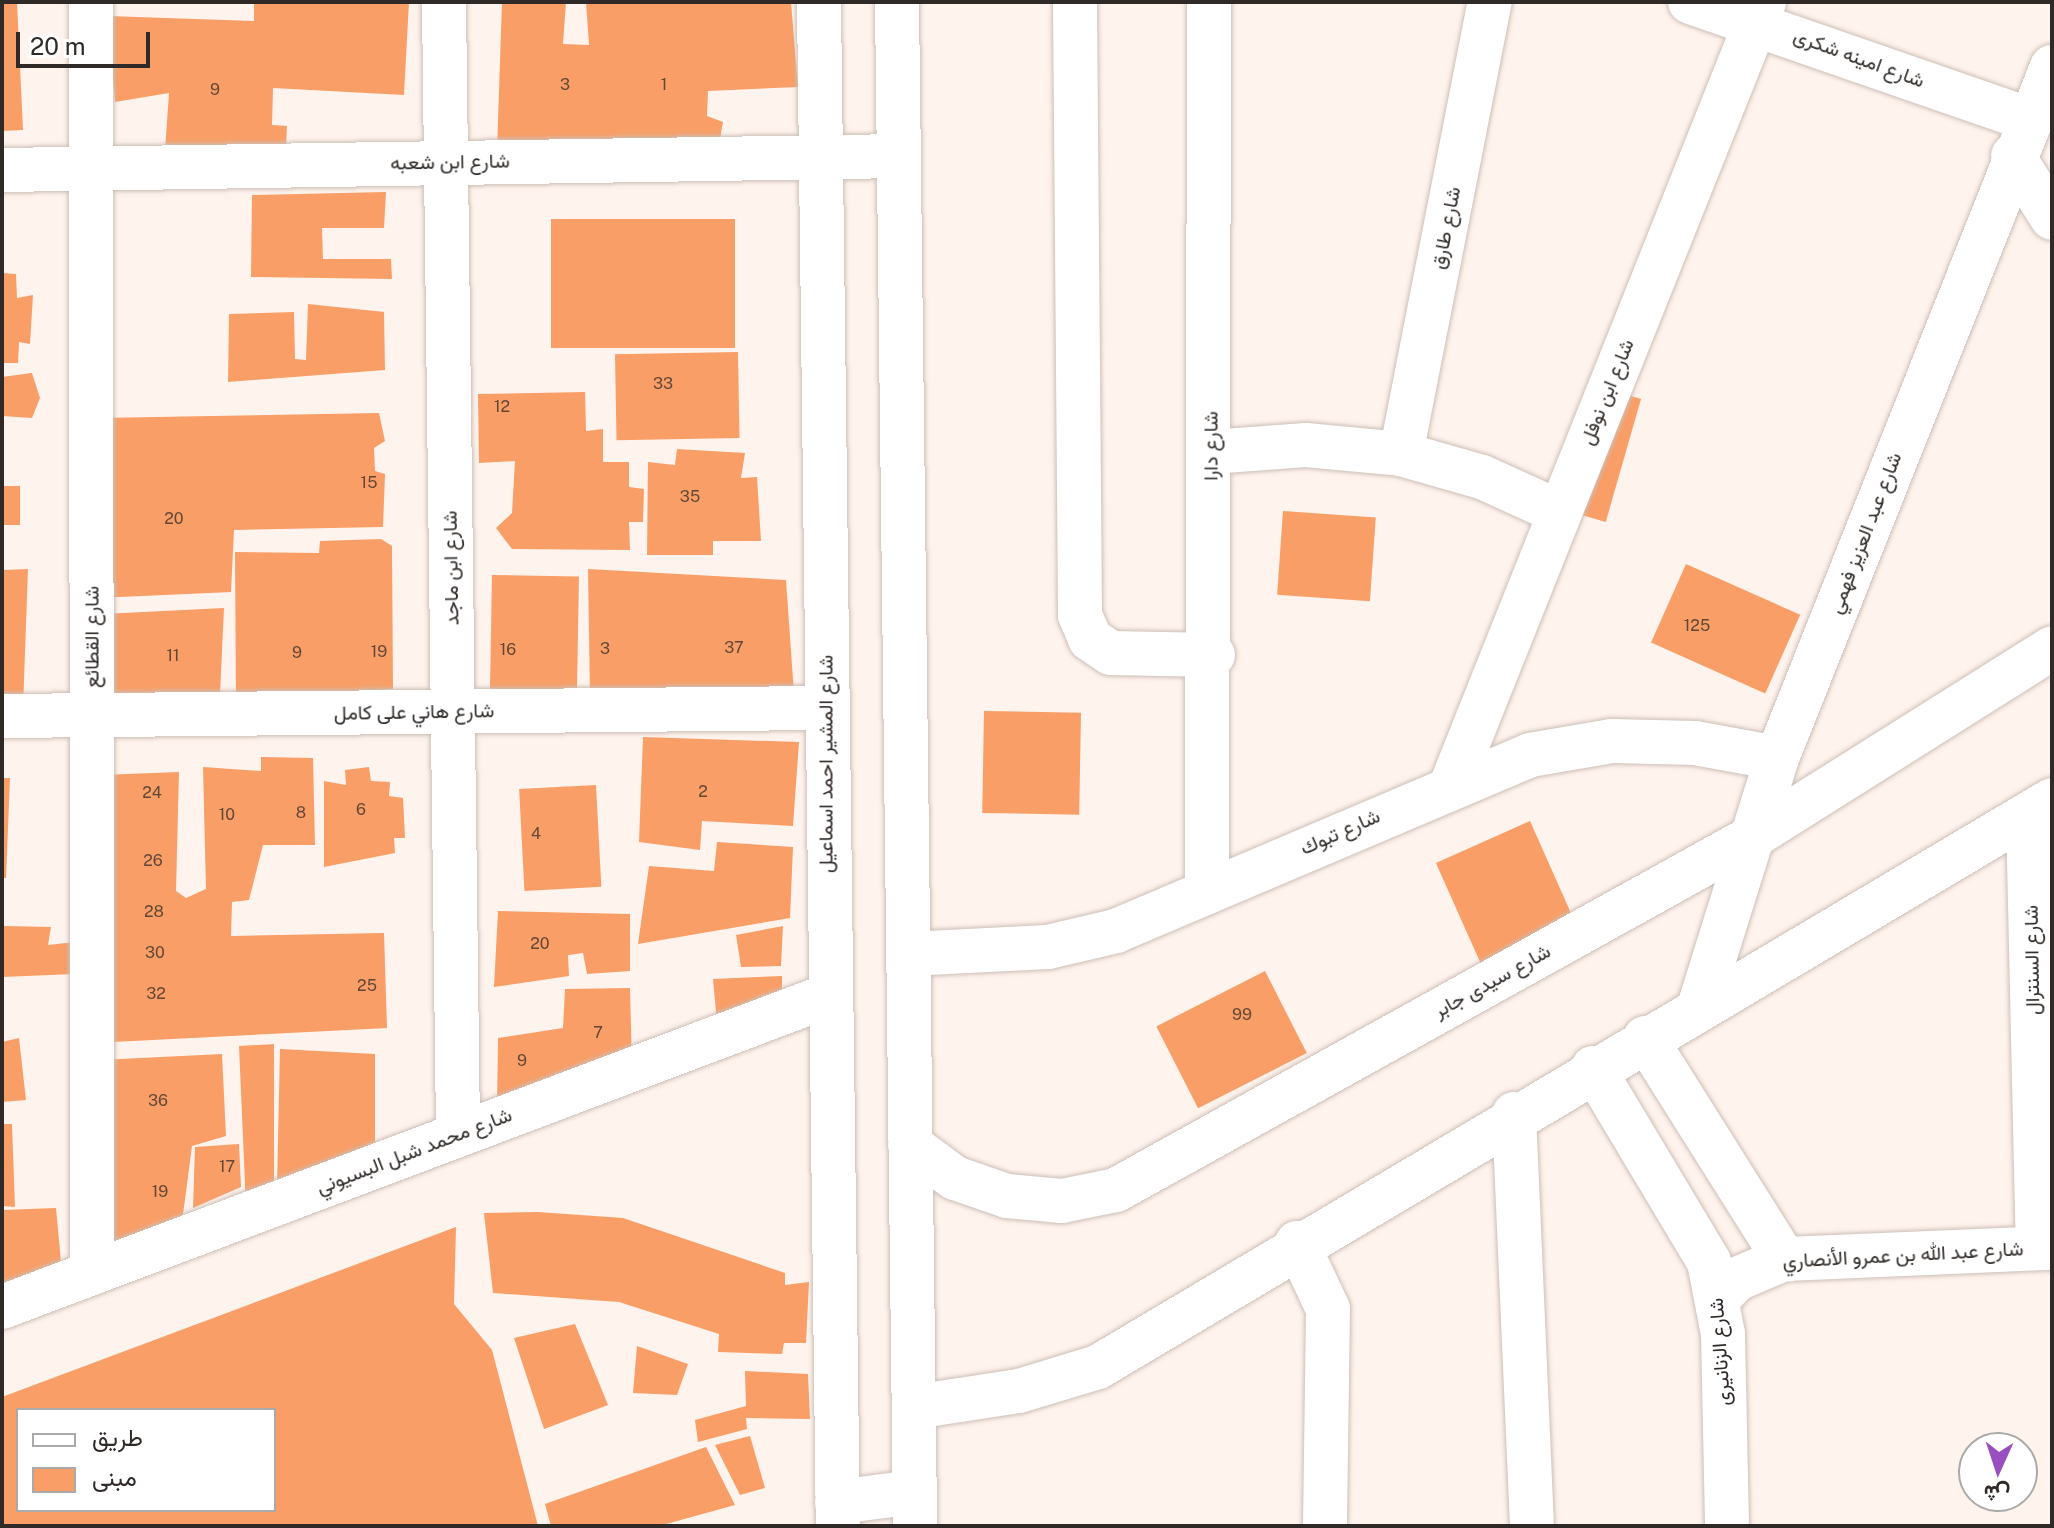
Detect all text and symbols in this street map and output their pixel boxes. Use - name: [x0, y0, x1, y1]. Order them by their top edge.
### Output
- scale bar: [20, 16, 154, 66]
- street label: شارع امينه شكرى: [1790, 23, 1928, 93]
- text: 20 m: [30, 32, 86, 60]
- house number: 3: [560, 75, 570, 95]
- house number: 1: [661, 75, 667, 95]
- house number: 9: [210, 80, 220, 100]
- street label: شارع ابن شعبه: [390, 149, 510, 175]
- street label: شارع طارق: [1426, 185, 1466, 271]
- street label: شارع ابن نوفل: [1575, 336, 1639, 448]
- house number: 33: [653, 374, 673, 394]
- house number: 12: [494, 397, 510, 417]
- street label: شارع دارا: [1199, 411, 1223, 481]
- street label: شارع عبد العزيز فهمي: [1823, 449, 1907, 617]
- house number: 15: [361, 473, 377, 493]
- house number: 35: [680, 487, 700, 507]
- house number: 20: [164, 509, 184, 529]
- street label: شارع ابن ماجد: [438, 510, 464, 626]
- street label: شارع القطائع: [80, 586, 104, 688]
- house number: 125: [1684, 616, 1710, 636]
- house number: 37: [724, 638, 744, 658]
- house number: 3: [600, 639, 610, 659]
- house number: 16: [500, 640, 516, 660]
- house number: 19: [371, 642, 387, 662]
- house number: 9: [292, 643, 302, 663]
- house number: 11: [166, 646, 180, 666]
- street label: شارع المشير احمد اسماعيل: [814, 655, 838, 873]
- street label: شارع هاني على كامل: [334, 699, 494, 725]
- house number: 2: [698, 782, 708, 802]
- house number: 24: [142, 783, 162, 803]
- house number: 6: [356, 800, 366, 820]
- house number: 8: [296, 803, 306, 823]
- street label: شارع تبوك: [1296, 804, 1384, 860]
- house number: 10: [219, 805, 235, 825]
- house number: 4: [531, 824, 541, 844]
- house number: 26: [143, 851, 163, 871]
- house number: 28: [144, 902, 164, 922]
- street label: شارع السنترال: [2019, 905, 2045, 1015]
- house number: 20: [530, 934, 550, 954]
- street label: شارع سيدى جابر: [1429, 939, 1555, 1023]
- house number: 30: [145, 943, 165, 963]
- house number: 25: [357, 976, 377, 996]
- house number: 32: [146, 984, 166, 1004]
- house number: 99: [1232, 1005, 1252, 1025]
- house number: 7: [593, 1023, 603, 1043]
- house number: 9: [517, 1051, 527, 1071]
- house number: 36: [148, 1091, 168, 1111]
- street label: شارع محمد شبل البسيوني: [313, 1103, 515, 1199]
- house number: 17: [219, 1157, 235, 1177]
- house number: 19: [152, 1182, 168, 1202]
- street label: شارع عبد الله بن عمرو الأنصاري: [1782, 1237, 2024, 1273]
- street label: شارع الزنانيرى: [1704, 1297, 1736, 1407]
- legend: [16, 1408, 276, 1512]
- text: طريق: [92, 1423, 143, 1451]
- north arrow: [1958, 1432, 2038, 1512]
- text: مبنى: [92, 1463, 137, 1491]
- text: ش: [1983, 1480, 2011, 1508]

